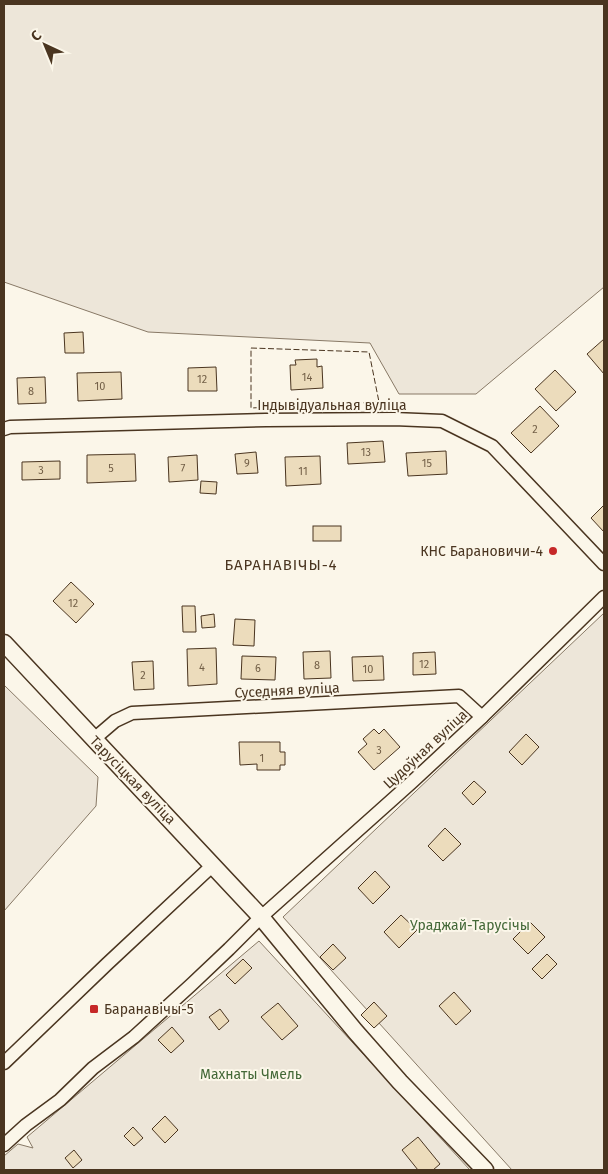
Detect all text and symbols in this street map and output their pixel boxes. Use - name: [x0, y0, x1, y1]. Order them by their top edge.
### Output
- north arrow: [20, 20, 70, 70]
- text: С: [28, 27, 45, 45]
- house number: 14: [302, 371, 312, 384]
- house number: 12: [197, 373, 207, 386]
- house number: 10: [95, 380, 105, 393]
- house number: 8: [28, 385, 34, 398]
- street label: Індывідуальная вуліца: [257, 397, 407, 414]
- house number: 2: [532, 423, 538, 436]
- house number: 13: [361, 446, 371, 459]
- house number: 9: [244, 457, 250, 470]
- house number: 15: [422, 457, 433, 470]
- house number: 5: [108, 462, 114, 475]
- house number: 7: [181, 462, 186, 475]
- house number: 3: [38, 464, 44, 477]
- house number: 11: [298, 465, 308, 478]
- place label: КНС Барановичи-4: [420, 543, 544, 560]
- marker: КНС Барановичи-4: [547, 545, 559, 557]
- district label: БАРАНАВІЧЫ-4: [224, 556, 338, 574]
- house number: 12: [68, 597, 78, 610]
- house number: 12: [419, 658, 429, 671]
- house number: 8: [314, 659, 320, 672]
- house number: 4: [199, 661, 205, 674]
- house number: 6: [255, 662, 261, 675]
- house number: 10: [363, 663, 373, 676]
- house number: 2: [140, 669, 146, 682]
- street label: Суседняя вуліца: [234, 679, 340, 702]
- street label: Цудоўная вуліца: [380, 706, 471, 793]
- street label: Тарусіцкая вуліца: [86, 733, 179, 828]
- house number: 3: [376, 744, 382, 757]
- house number: 1: [260, 752, 264, 765]
- park label: Ураджай-Тарусічы: [410, 917, 530, 934]
- place label: Баранавічы-5: [104, 1001, 194, 1018]
- marker: Баранавічы-5: [88, 1003, 100, 1015]
- park label: Махнаты Чмель: [200, 1066, 302, 1083]

